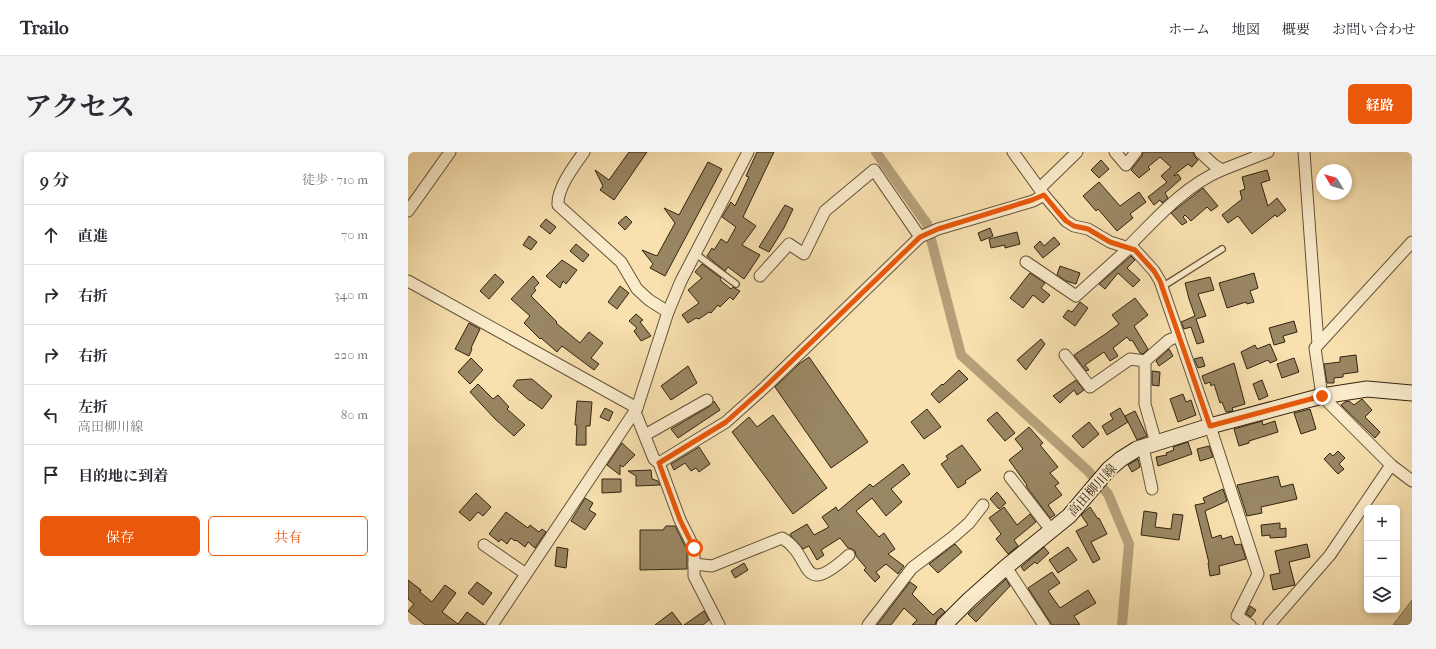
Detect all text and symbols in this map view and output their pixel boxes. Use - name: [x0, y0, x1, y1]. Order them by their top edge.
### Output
- text: Trailo: [20, 17, 69, 39]
- text: ホーム: [1168, 21, 1210, 38]
- text: 地図: [1232, 21, 1260, 38]
- text: 概要: [1282, 21, 1310, 38]
- text: お問い合わせ: [1332, 21, 1416, 38]
- button: 経路: [1348, 84, 1412, 124]
- text: アクセス: [24, 90, 135, 123]
- north arrow: [1316, 164, 1352, 200]
- text: 9 分: [40, 170, 70, 190]
- text: 徒歩 · 710 m: [302, 172, 368, 187]
- icon: ahead: [40, 224, 62, 246]
- text: 直進: [78, 227, 108, 245]
- text: 70 m: [341, 227, 368, 242]
- icon: right: [40, 284, 62, 306]
- text: 右折: [78, 287, 108, 305]
- text: 340 m: [334, 287, 368, 302]
- icon: right: [40, 344, 62, 366]
- text: 右折: [78, 347, 108, 365]
- text: 220 m: [334, 347, 368, 362]
- route end: [1313, 387, 1331, 405]
- text: 左折: [78, 398, 108, 416]
- icon: left: [40, 404, 62, 426]
- text: 80 m: [341, 407, 368, 422]
- text: 高田柳川線: [78, 419, 143, 434]
- street label: 高田柳川線: [1065, 461, 1119, 519]
- icon: arrive: [40, 464, 62, 486]
- text: 目的地に到着: [78, 467, 168, 485]
- map controls: [1364, 505, 1400, 613]
- button: +: [1364, 505, 1400, 541]
- button: 保存: [40, 516, 200, 556]
- button: 共有: [208, 516, 368, 556]
- route start: [685, 539, 703, 557]
- button: −: [1364, 541, 1400, 577]
- button: layers: [1364, 577, 1400, 613]

